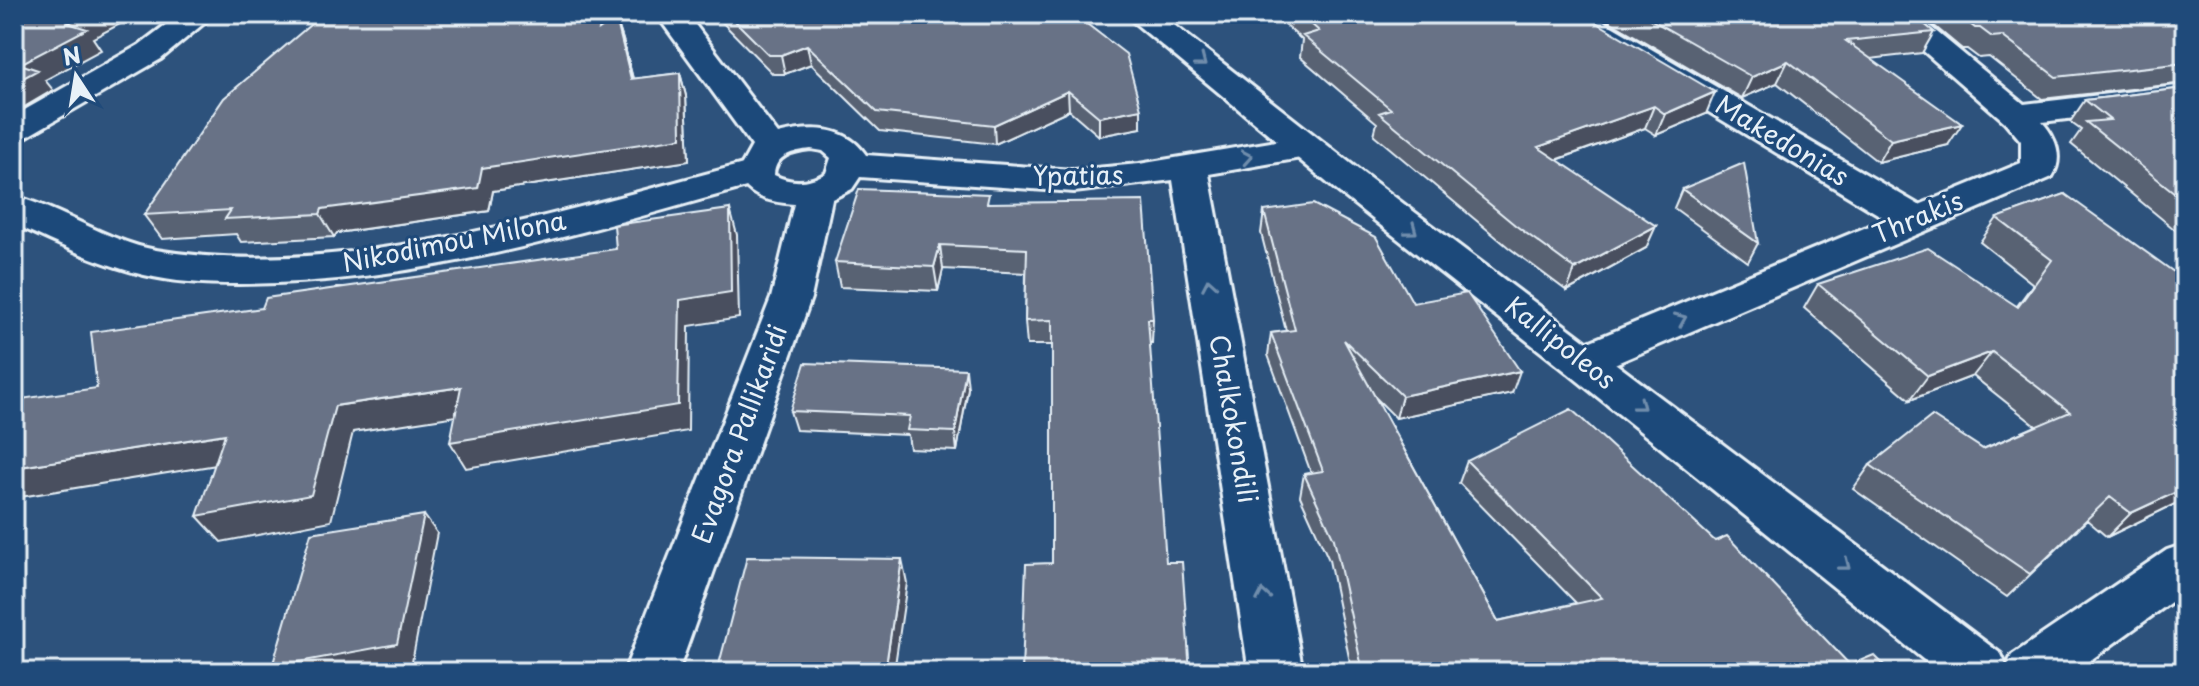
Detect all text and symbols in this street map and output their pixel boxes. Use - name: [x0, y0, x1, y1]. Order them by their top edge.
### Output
- north arrow: [36, 36, 116, 116]
- text: N: [60, 37, 83, 73]
- one-way arrow: [1192, 53, 1207, 67]
- street label: Makedonias: [1709, 85, 1857, 195]
- one-way arrow: [1240, 149, 1254, 166]
- street label: Ypatias: [1032, 154, 1124, 195]
- street label: Thrakis: [1866, 180, 1969, 253]
- street label: Nikodimou Milona: [339, 200, 570, 281]
- one-way arrow: [1403, 220, 1418, 234]
- one-way arrow: [1202, 277, 1219, 291]
- street label: Kallipoleos: [1497, 286, 1625, 398]
- one-way arrow: [1673, 312, 1687, 328]
- street label: Evagora Pallikaridi: [681, 319, 796, 548]
- street label: Chalkokondili: [1200, 331, 1268, 506]
- one-way arrow: [1631, 395, 1646, 409]
- one-way arrow: [1836, 556, 1851, 570]
- one-way arrow: [1255, 588, 1272, 602]

